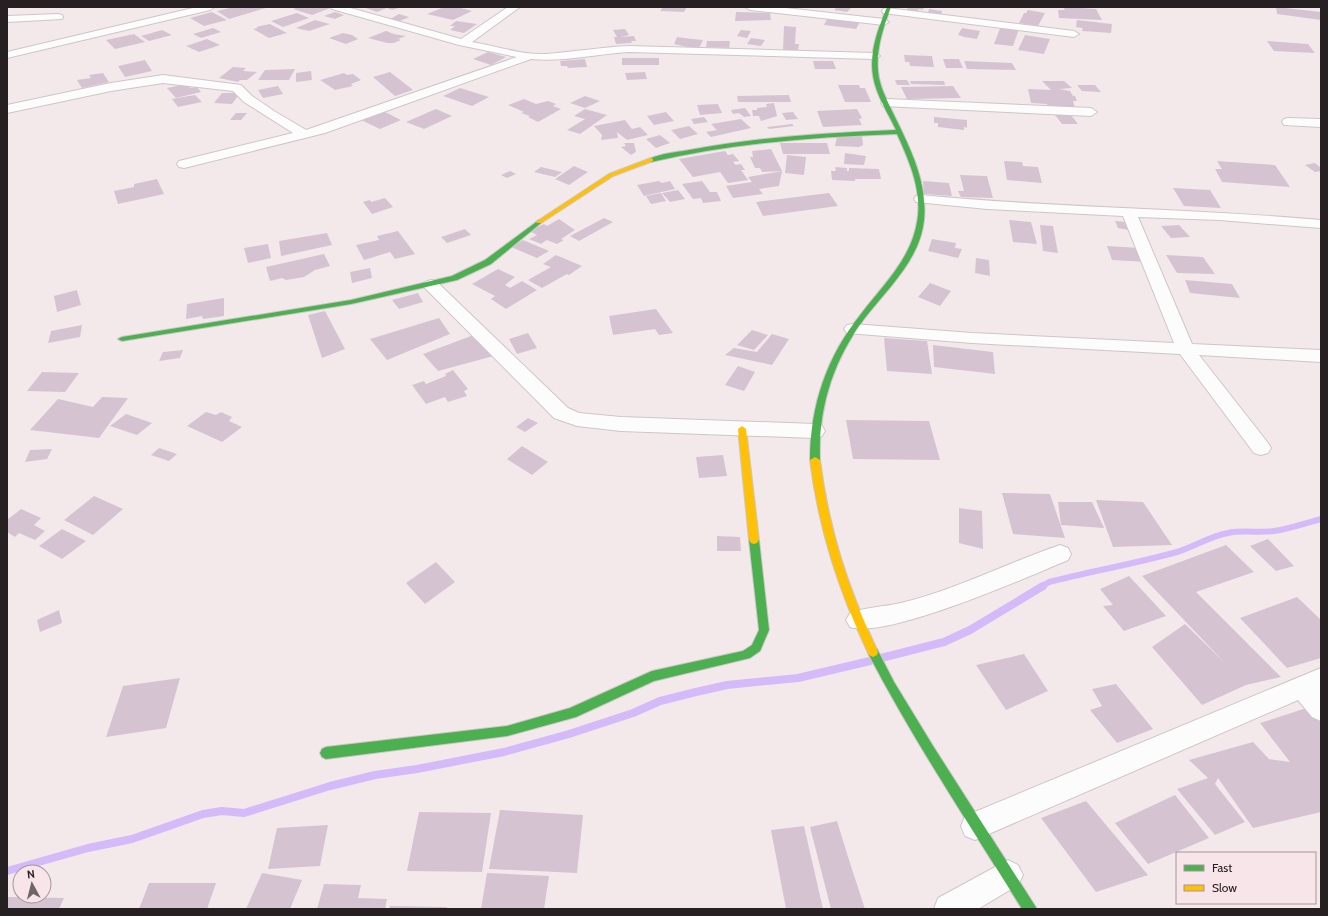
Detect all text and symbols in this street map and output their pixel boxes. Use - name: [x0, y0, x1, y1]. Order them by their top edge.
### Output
- legend: [1176, 852, 1316, 904]
- text: Fast: [1212, 860, 1232, 875]
- north arrow: [12, 864, 52, 904]
- text: N: [26, 867, 35, 881]
- text: Slow: [1212, 880, 1237, 895]

